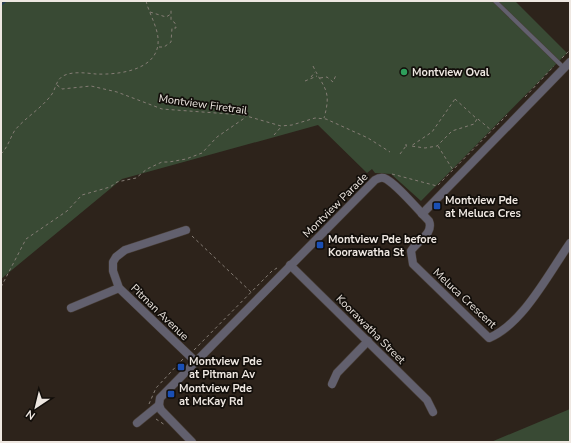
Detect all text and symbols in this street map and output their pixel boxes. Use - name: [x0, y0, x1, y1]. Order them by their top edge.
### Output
- place label: Montview Oval: [412, 65, 490, 80]
- marker: Montview Oval: [399, 67, 409, 77]
- street label: Montview Firetrail: [158, 91, 249, 118]
- street label: Montview Parade: [300, 169, 371, 241]
- place label: Montview Pde at Meluca Cres: [445, 193, 521, 221]
- marker: Montview Pde at Meluca Cres: [432, 201, 442, 211]
- place label: Montview Pde before Koorawatha St: [328, 232, 437, 260]
- marker: Montview Pde before Koorawatha St: [315, 240, 325, 250]
- street label: Meluca Crescent: [430, 265, 500, 332]
- street label: Pitman Avenue: [127, 281, 192, 344]
- street label: Koorawatha Street: [333, 291, 409, 367]
- place label: Montview Pde at Pitman Av: [189, 354, 262, 382]
- marker: Montview Pde at Pitman Av: [176, 362, 186, 372]
- place label: Montview Pde at McKay Rd: [179, 381, 252, 409]
- north arrow: [16, 387, 56, 427]
- marker: Montview Pde at McKay Rd: [166, 389, 176, 399]
- text: N: [23, 406, 38, 423]

